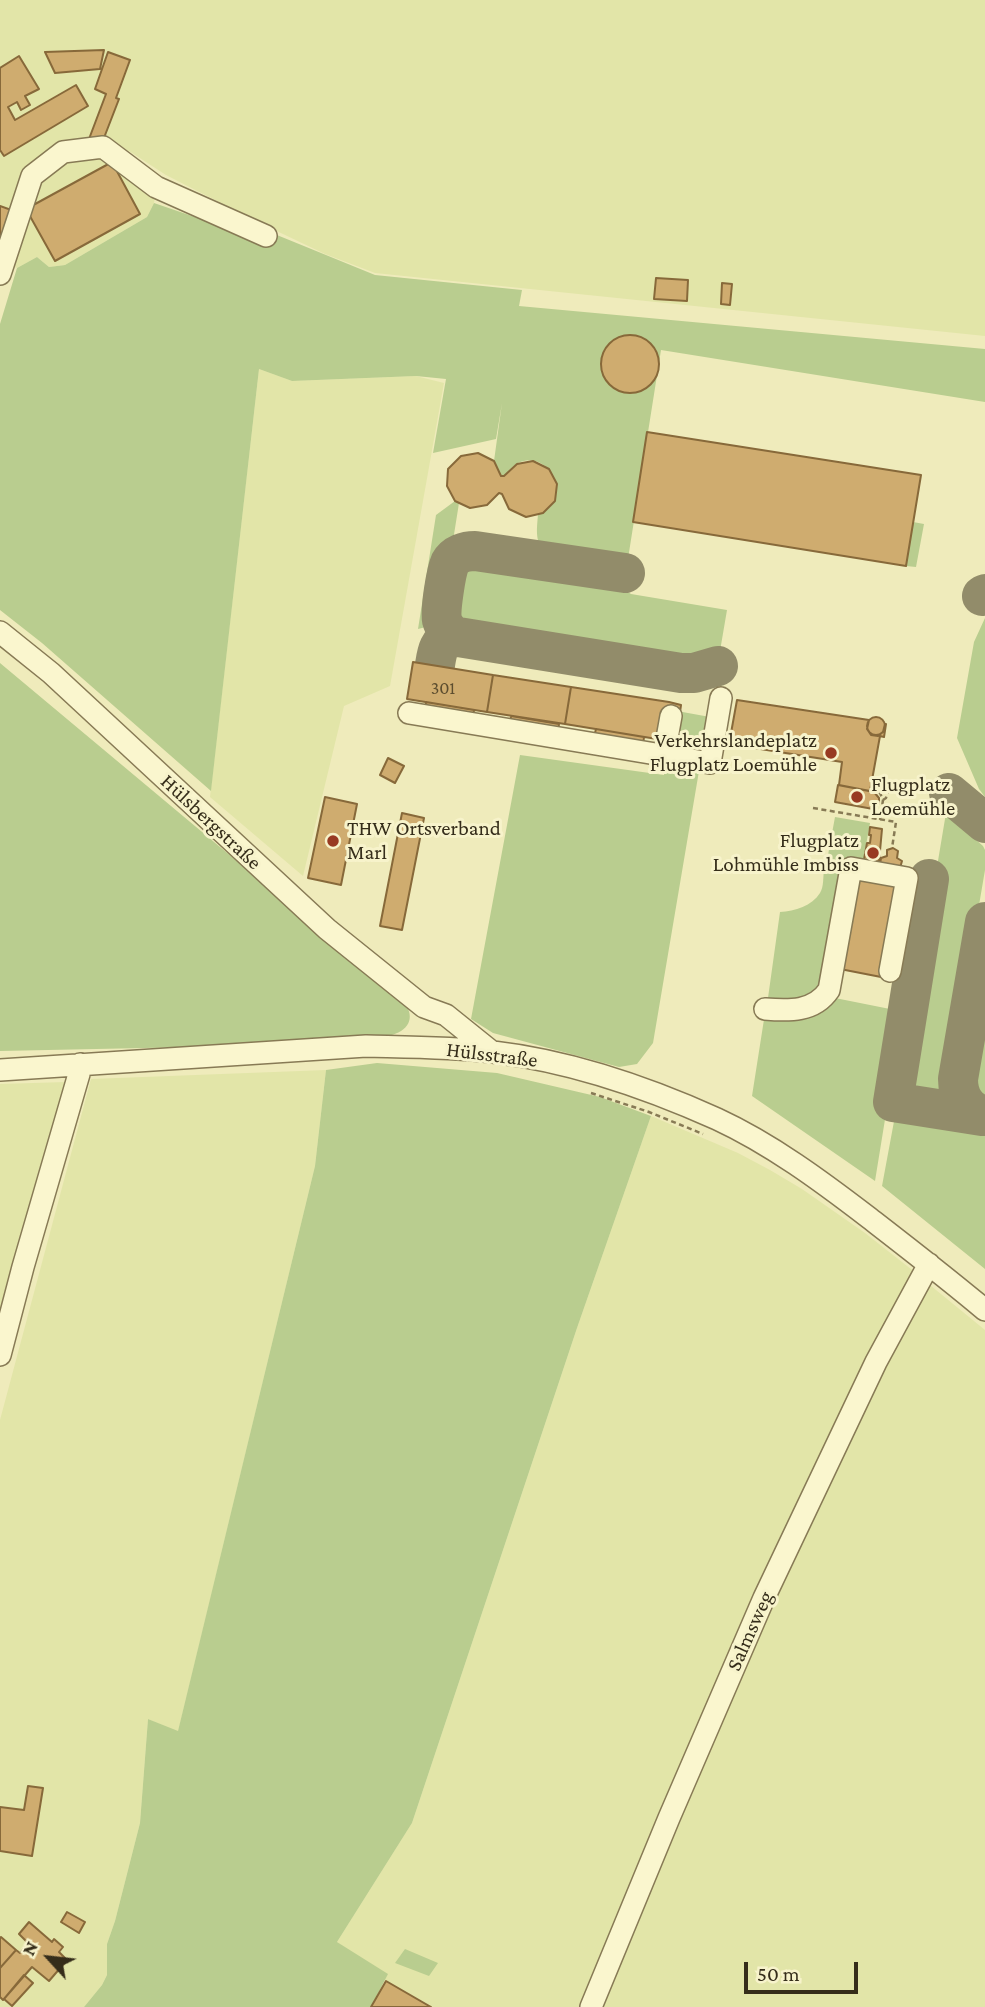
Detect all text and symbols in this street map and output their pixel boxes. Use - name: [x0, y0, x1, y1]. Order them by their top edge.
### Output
- house number: 301: [431, 677, 455, 699]
- place label: Verkehrslandeplatz Flugplatz Loemühle: [650, 728, 817, 778]
- marker: Verkehrslandeplatz Flugplatz Loemühle: [823, 745, 839, 761]
- street label: Hülsbergstraße: [155, 769, 267, 875]
- place label: Flugplatz Loemühle: [871, 772, 955, 822]
- marker: Flugplatz Loemühle: [849, 789, 865, 805]
- place label: THW Ortsverband Marl: [347, 816, 501, 866]
- place label: Flugplatz Lohmühle Imbiss: [713, 828, 859, 878]
- marker: THW Ortsverband Marl: [325, 833, 341, 849]
- marker: Flugplatz Lohmühle Imbiss: [865, 845, 881, 861]
- street label: Hülsstraße: [445, 1037, 539, 1073]
- street label: Salmsweg: [721, 1587, 779, 1675]
- north arrow: [14, 1923, 84, 1993]
- text: N: [18, 1938, 42, 1959]
- scale bar: [747, 1948, 861, 1992]
- text: 50 m: [757, 1962, 800, 1986]

